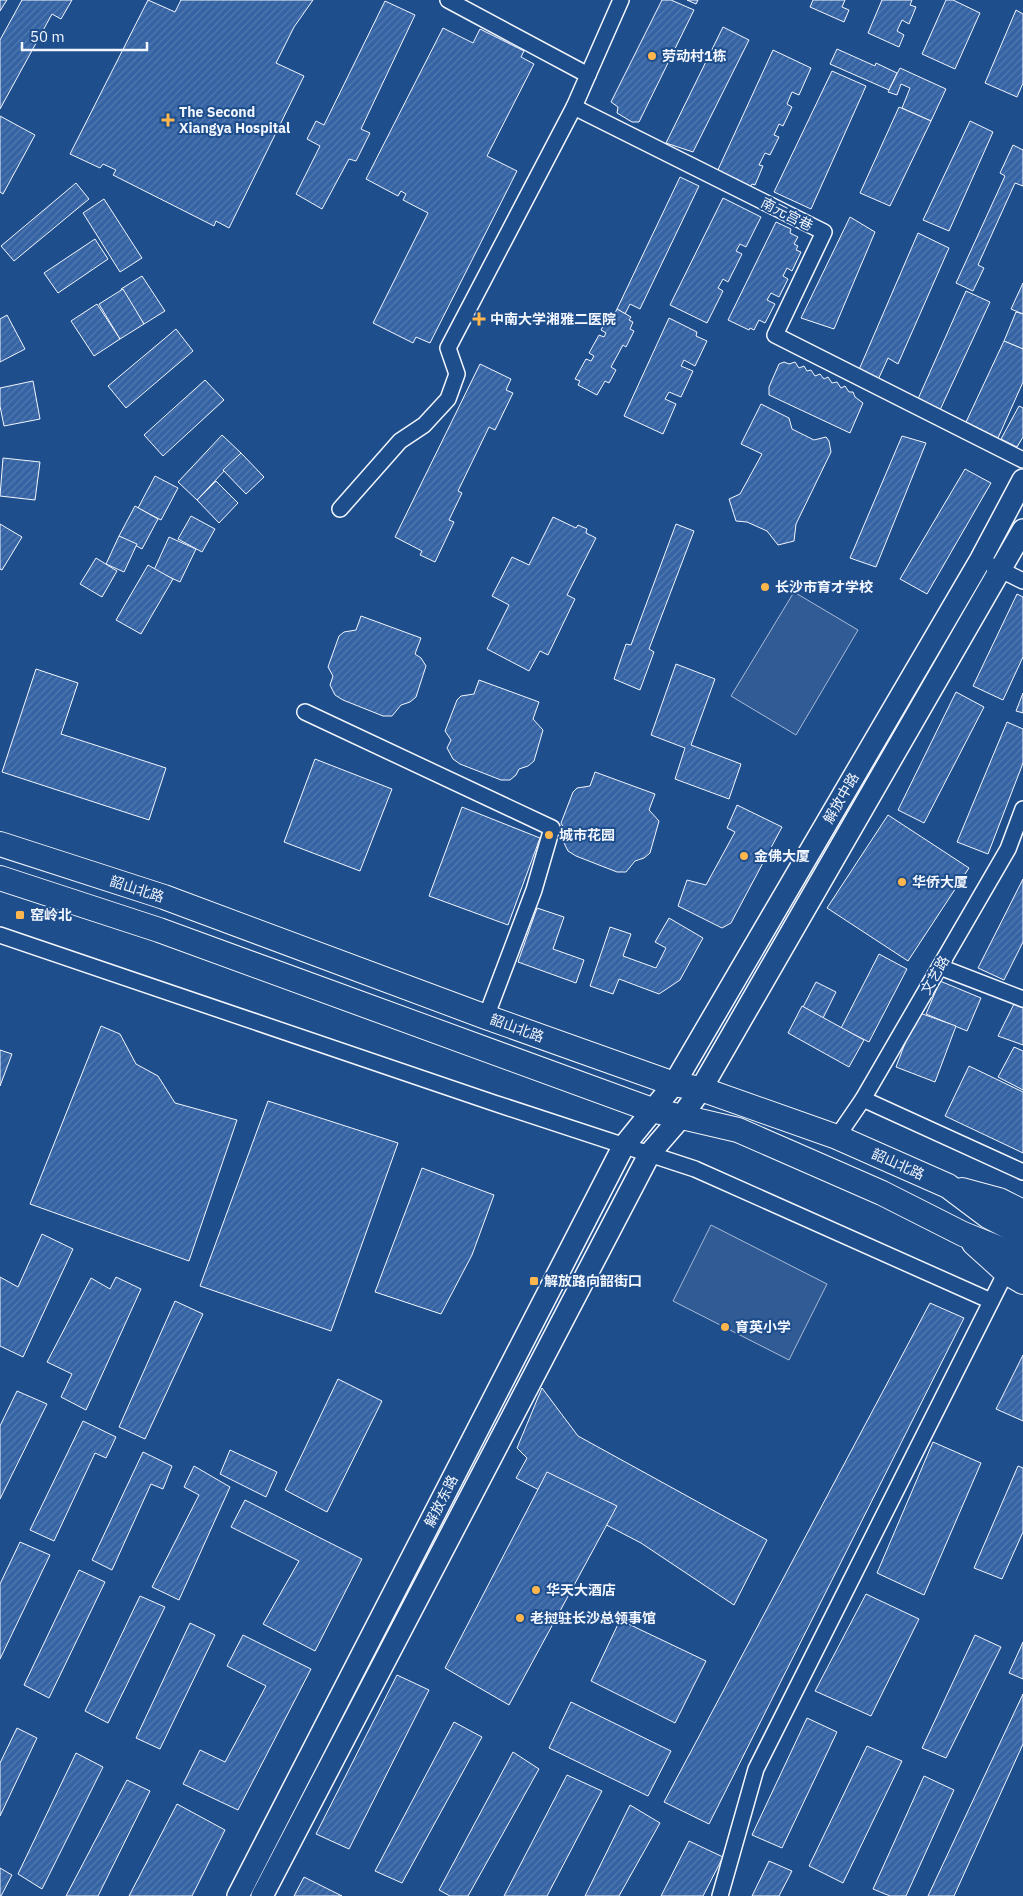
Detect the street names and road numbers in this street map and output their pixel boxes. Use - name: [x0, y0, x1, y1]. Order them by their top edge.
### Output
- street label: 南元宫巷: [758, 193, 816, 235]
- street label: 解放中路: [819, 769, 863, 827]
- street label: 韶山北路: [108, 872, 166, 906]
- street label: 文艺路: [917, 952, 953, 998]
- street label: 韶山北路: [488, 1010, 546, 1046]
- street label: 韶山北路: [869, 1144, 927, 1184]
- street label: 解放东路: [420, 1472, 462, 1530]

